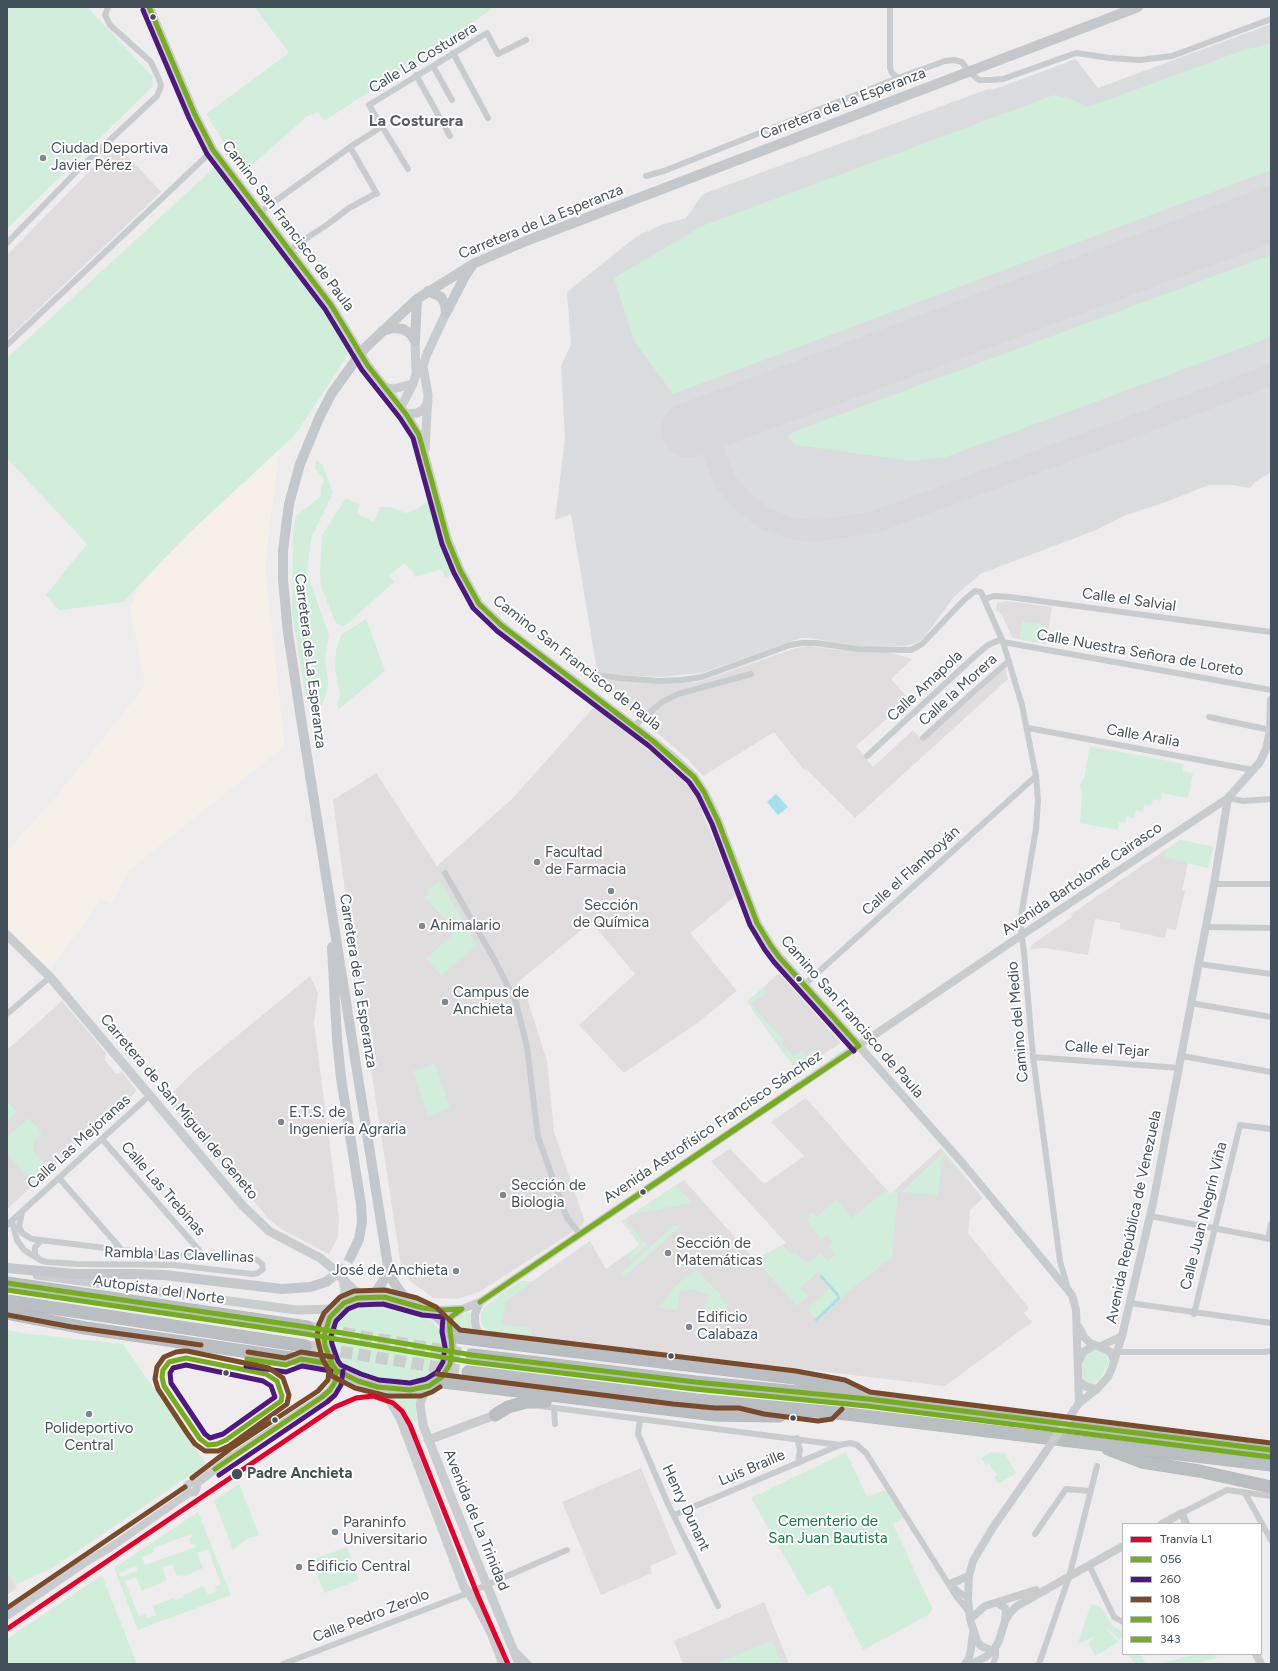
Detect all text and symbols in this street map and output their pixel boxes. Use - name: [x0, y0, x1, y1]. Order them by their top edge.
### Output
- unlabelled marker: [148, 12, 158, 22]
- street label: Calle La Costurera: [366, 19, 480, 97]
- street label: Carretera de La Esperanza: [758, 64, 928, 144]
- district label: La Costurera: [369, 111, 463, 131]
- street label: Camino San Francisco de Paula: [218, 137, 358, 315]
- place label: Ciudad Deportiva Javier Pérez: [51, 140, 168, 175]
- marker: Ciudad Deportiva Javier Pérez: [38, 153, 48, 163]
- street label: Carretera de La Esperanza: [456, 181, 626, 263]
- street label: Carretera de La Esperanza: [290, 573, 330, 749]
- street label: Calle el Salvial: [1081, 585, 1177, 615]
- street label: Camino San Francisco de Paula: [489, 592, 665, 734]
- street label: Calle Nuestra Señora de Loreto: [1035, 626, 1245, 680]
- street label: Calle Amapola: [884, 647, 966, 725]
- street label: Calle la Morera: [915, 650, 1001, 730]
- street label: Calle Aralia: [1105, 721, 1181, 751]
- street label: Avenida Bartolomé Cairasco: [999, 819, 1165, 939]
- street label: Calle el Flamboyán: [859, 822, 963, 920]
- place label: Facultad de Farmacia: [545, 844, 626, 879]
- marker: Facultad de Farmacia: [532, 857, 542, 867]
- marker: Sección de Química: [606, 886, 616, 896]
- street label: Carretera de La Esperanza: [335, 893, 381, 1069]
- place label: Sección de Química: [573, 897, 649, 932]
- place label: Animalario: [430, 917, 501, 935]
- marker: Animalario: [417, 921, 427, 931]
- street label: Camino San Francisco de Paula: [777, 932, 927, 1102]
- street label: Camino del Medio: [1004, 961, 1032, 1083]
- unlabelled marker: [794, 974, 804, 984]
- place label: Campus de Anchieta: [453, 984, 529, 1019]
- marker: Campus de Anchieta: [440, 997, 450, 1007]
- street label: Carretera de San Miguel de Geneto: [96, 1011, 262, 1203]
- street label: Calle el Tejar: [1064, 1037, 1150, 1061]
- street label: Avenida Astrofísico Francisco Sánchez: [600, 1047, 826, 1207]
- street label: Calle Las Mejoranas: [24, 1091, 134, 1193]
- place label: E.T.S. de Ingeniería Agraria: [289, 1104, 406, 1139]
- street label: Avenida República de Venezuela: [1103, 1109, 1165, 1325]
- marker: E.T.S. de Ingeniería Agraria: [276, 1117, 286, 1127]
- street label: Calle Las Trebinas: [117, 1138, 209, 1240]
- street label: Calle Juan Negrín Viña: [1177, 1140, 1231, 1292]
- place label: Sección de Biologia: [511, 1177, 586, 1212]
- unlabelled marker: [638, 1187, 648, 1197]
- marker: Sección de Biologia: [498, 1190, 508, 1200]
- place label: Sección de Matemáticas: [676, 1235, 762, 1270]
- street label: Rambla Las Clavellinas: [104, 1243, 254, 1267]
- marker: Sección de Matemáticas: [663, 1248, 673, 1258]
- place label: José de Anchieta: [332, 1262, 448, 1280]
- marker: José de Anchieta: [451, 1266, 461, 1276]
- street label: Autopista del Norte: [92, 1272, 226, 1308]
- place label: Edificio Calabaza: [697, 1309, 758, 1344]
- marker: Edificio Calabaza: [684, 1322, 694, 1332]
- unlabelled marker: [666, 1351, 676, 1361]
- unlabelled marker: [221, 1368, 231, 1378]
- marker: Polideportivo Central: [84, 1409, 94, 1419]
- unlabelled marker: [788, 1413, 798, 1423]
- unlabelled marker: [270, 1415, 280, 1425]
- place label: Polideportivo Central: [44, 1420, 134, 1455]
- street label: Luis Braille: [716, 1446, 788, 1490]
- street label: Avenida de La Trinidad: [439, 1447, 513, 1593]
- street label: Henry Dunant: [658, 1462, 714, 1554]
- place label: Padre Anchieta: [247, 1465, 352, 1483]
- marker: Padre Anchieta: [230, 1467, 244, 1481]
- park label: Cementerio de San Juan Bautista: [768, 1513, 888, 1548]
- place label: Paraninfo Universitario: [343, 1514, 427, 1549]
- legend: [1122, 1523, 1262, 1655]
- marker: Paraninfo Universitario: [330, 1527, 340, 1537]
- text: Tranvía L1: [1160, 1532, 1212, 1546]
- text: 056: [1160, 1552, 1181, 1566]
- place label: Edificio Central: [307, 1558, 410, 1576]
- marker: Edificio Central: [294, 1562, 304, 1572]
- text: 260: [1160, 1572, 1181, 1586]
- street label: Calle Pedro Zerolo: [310, 1585, 432, 1647]
- text: 108: [1160, 1592, 1180, 1606]
- text: 106: [1160, 1612, 1179, 1626]
- text: 343: [1160, 1632, 1181, 1646]

